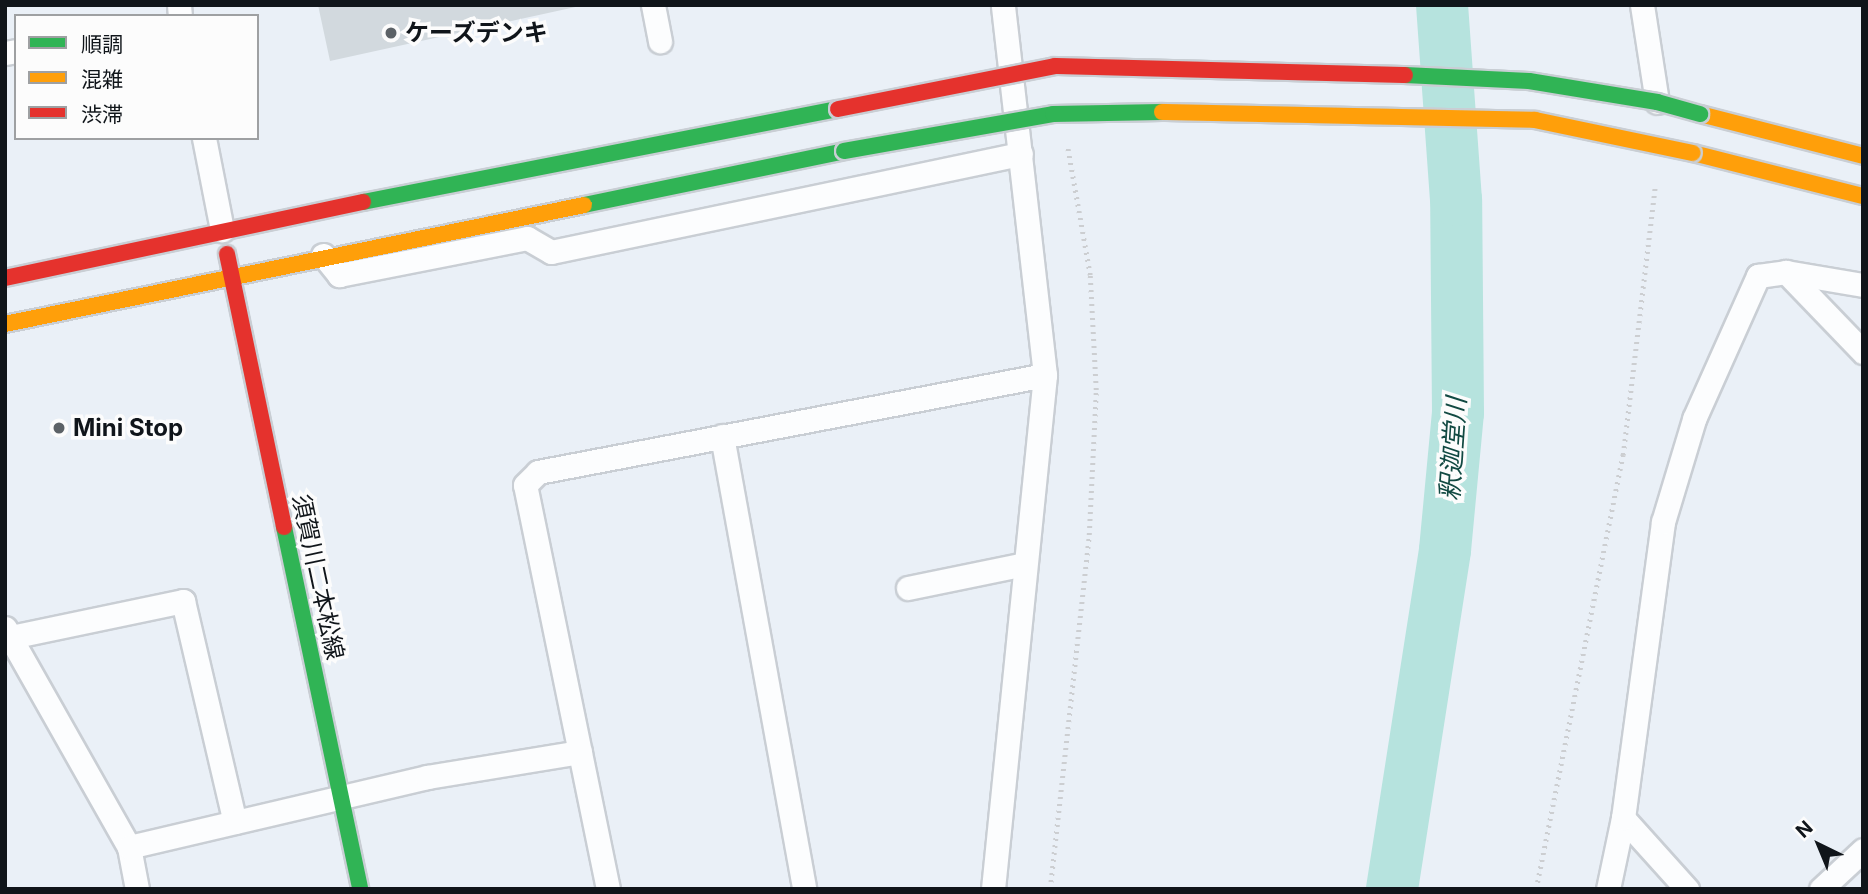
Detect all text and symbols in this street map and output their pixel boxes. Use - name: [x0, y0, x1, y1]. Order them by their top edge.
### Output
- legend: [14, 14, 259, 140]
- place label: ケーズデンキ: [405, 19, 549, 47]
- marker: ケーズデンキ: [383, 25, 399, 41]
- text: 順調: [81, 32, 123, 57]
- text: 混雑: [81, 67, 123, 92]
- text: 渋滞: [81, 102, 123, 127]
- water label: 釈迦堂川: [1434, 396, 1472, 502]
- place label: Mini Stop: [73, 414, 183, 442]
- marker: Mini Stop: [51, 420, 67, 436]
- street label: 須賀川二本松線: [286, 492, 350, 662]
- north arrow: [1784, 810, 1854, 880]
- text: N: [1791, 816, 1817, 843]

